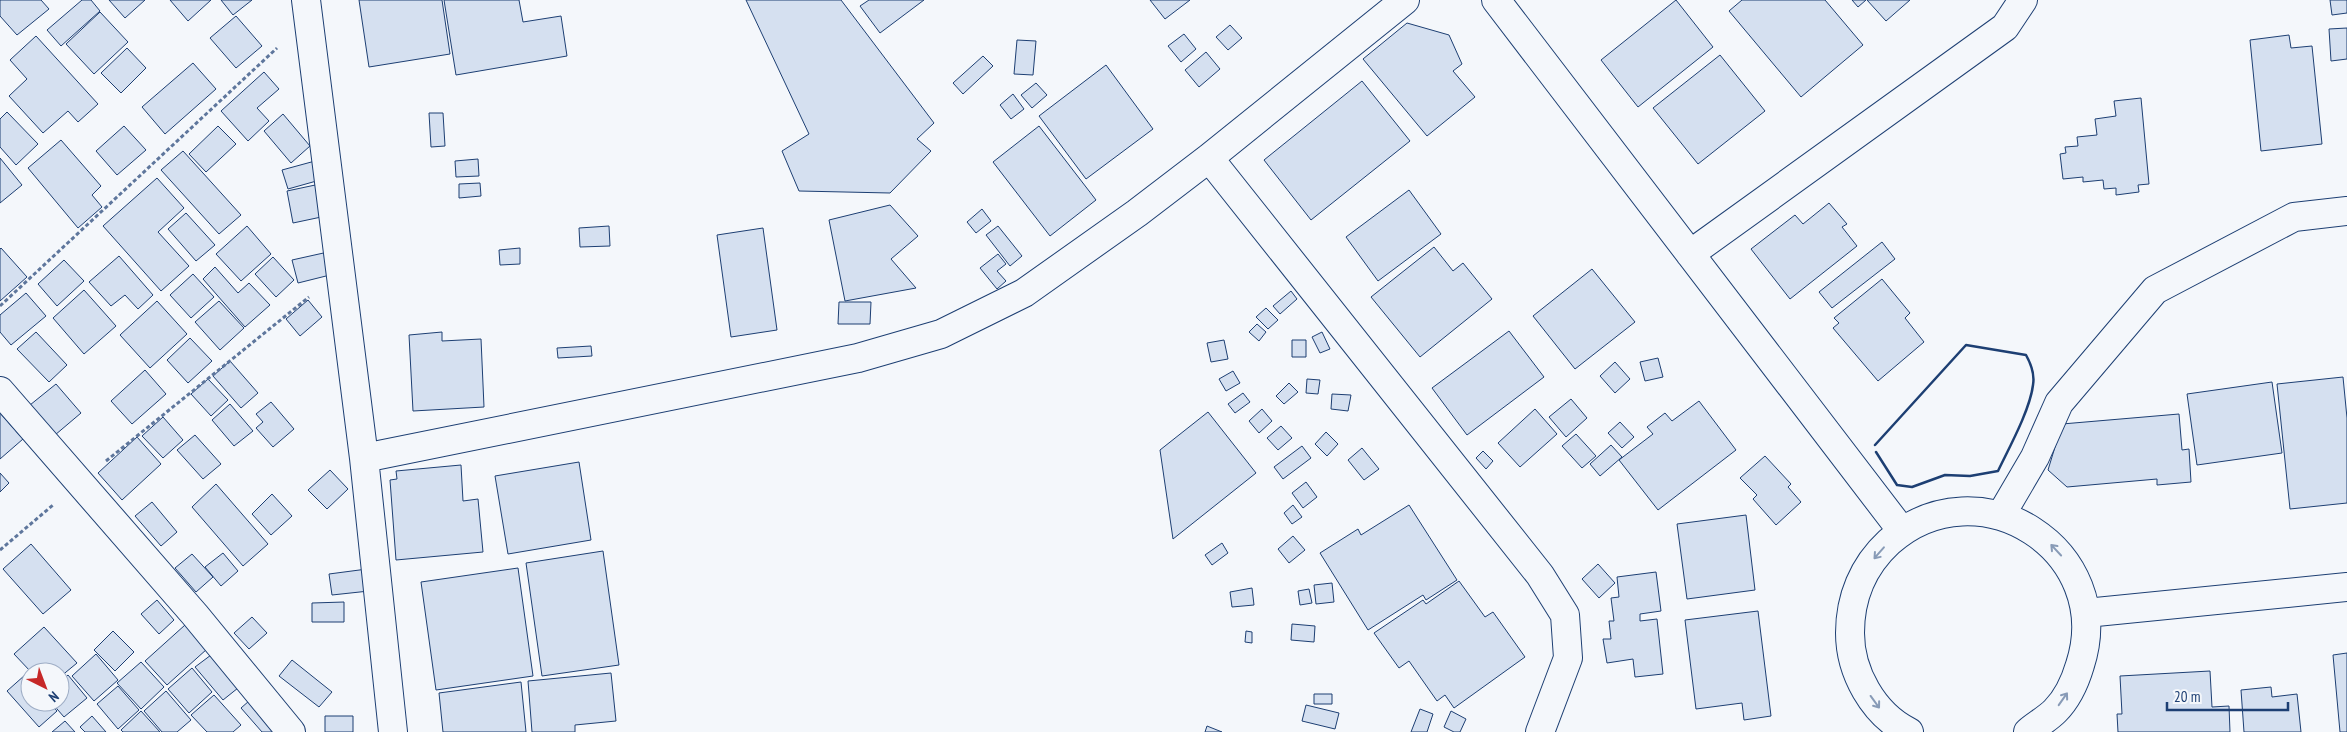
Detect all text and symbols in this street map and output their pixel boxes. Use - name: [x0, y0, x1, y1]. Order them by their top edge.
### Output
- one-way arrow: [2050, 544, 2062, 557]
- one-way arrow: [1873, 547, 1885, 560]
- north arrow: [20, 662, 70, 712]
- scale bar: [2167, 680, 2288, 712]
- text: N: [45, 687, 63, 706]
- text: 20 m: [2174, 687, 2200, 706]
- one-way arrow: [2058, 692, 2068, 706]
- one-way arrow: [1870, 695, 1880, 709]

